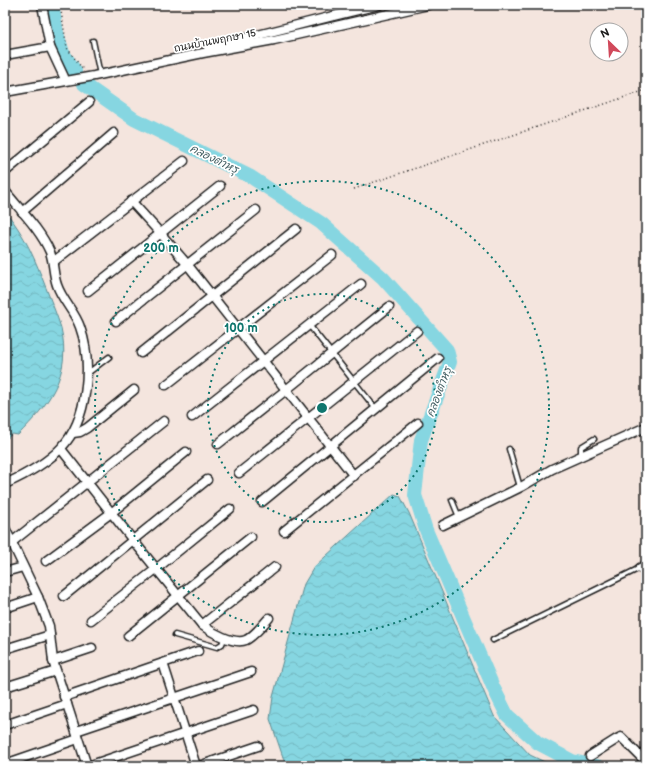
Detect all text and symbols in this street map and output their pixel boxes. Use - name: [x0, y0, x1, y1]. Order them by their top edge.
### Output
- north arrow: [589, 22, 629, 62]
- street label: ถนนบ้านพฤกษา 15: [173, 26, 257, 55]
- text: N: [598, 26, 611, 41]
- water label: คลองตำหรุ: [187, 141, 242, 179]
- text: 200 m: [143, 241, 179, 256]
- text: 100 m: [224, 321, 258, 336]
- water label: คลองตำหรุ: [423, 364, 457, 419]
- centre of rings: [315, 401, 329, 415]

